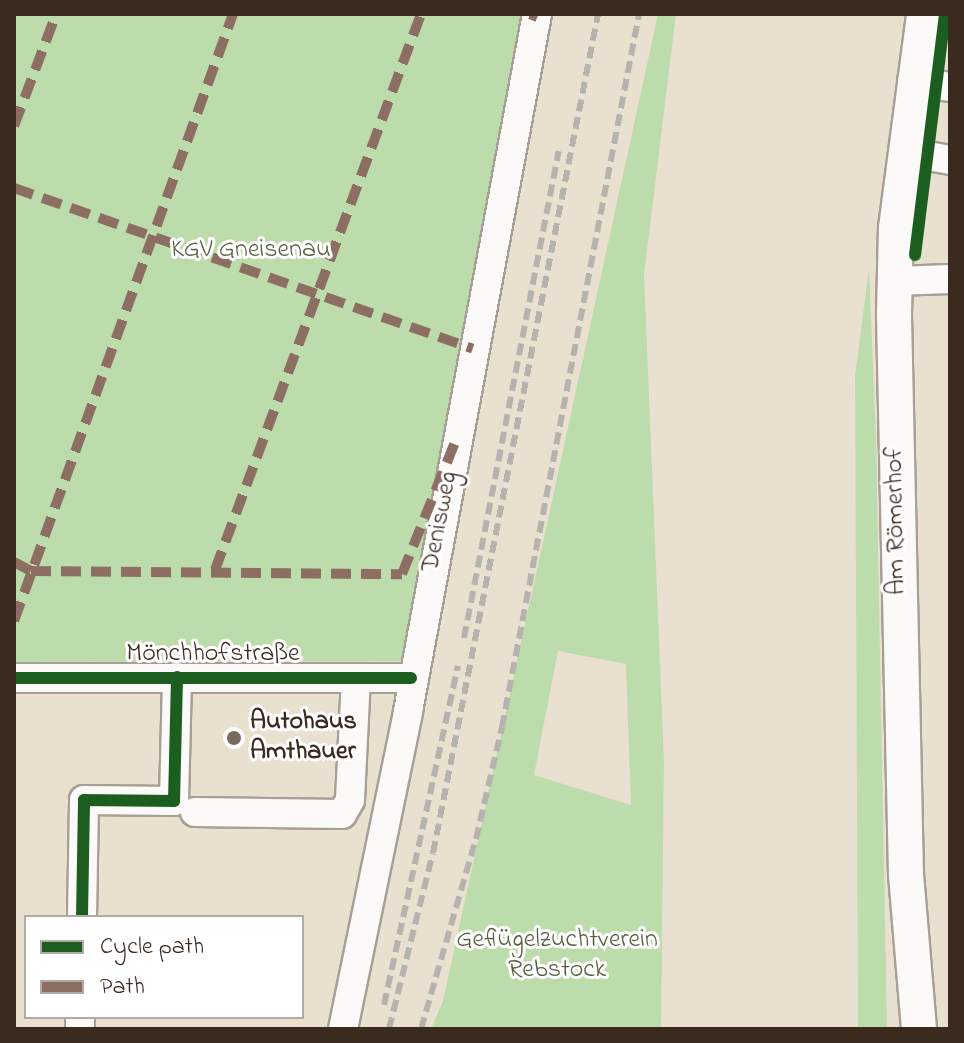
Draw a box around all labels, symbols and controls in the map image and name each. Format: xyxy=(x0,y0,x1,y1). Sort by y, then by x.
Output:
park label: KGV Gneisenau xyxy=(171,235,331,267)
street label: Am Römerhof xyxy=(880,447,914,595)
street label: Denisweg xyxy=(416,469,466,575)
street label: Mönchhofstraße xyxy=(126,639,300,671)
place label: Autohaus Amthauer xyxy=(250,707,357,768)
marker: Autohaus Amthauer xyxy=(225,729,243,747)
legend xyxy=(24,915,304,1019)
park label: Geflügelzuchtverein Rebstock xyxy=(456,925,658,986)
text: Cycle path xyxy=(100,930,204,965)
text: Path xyxy=(100,970,145,1005)

